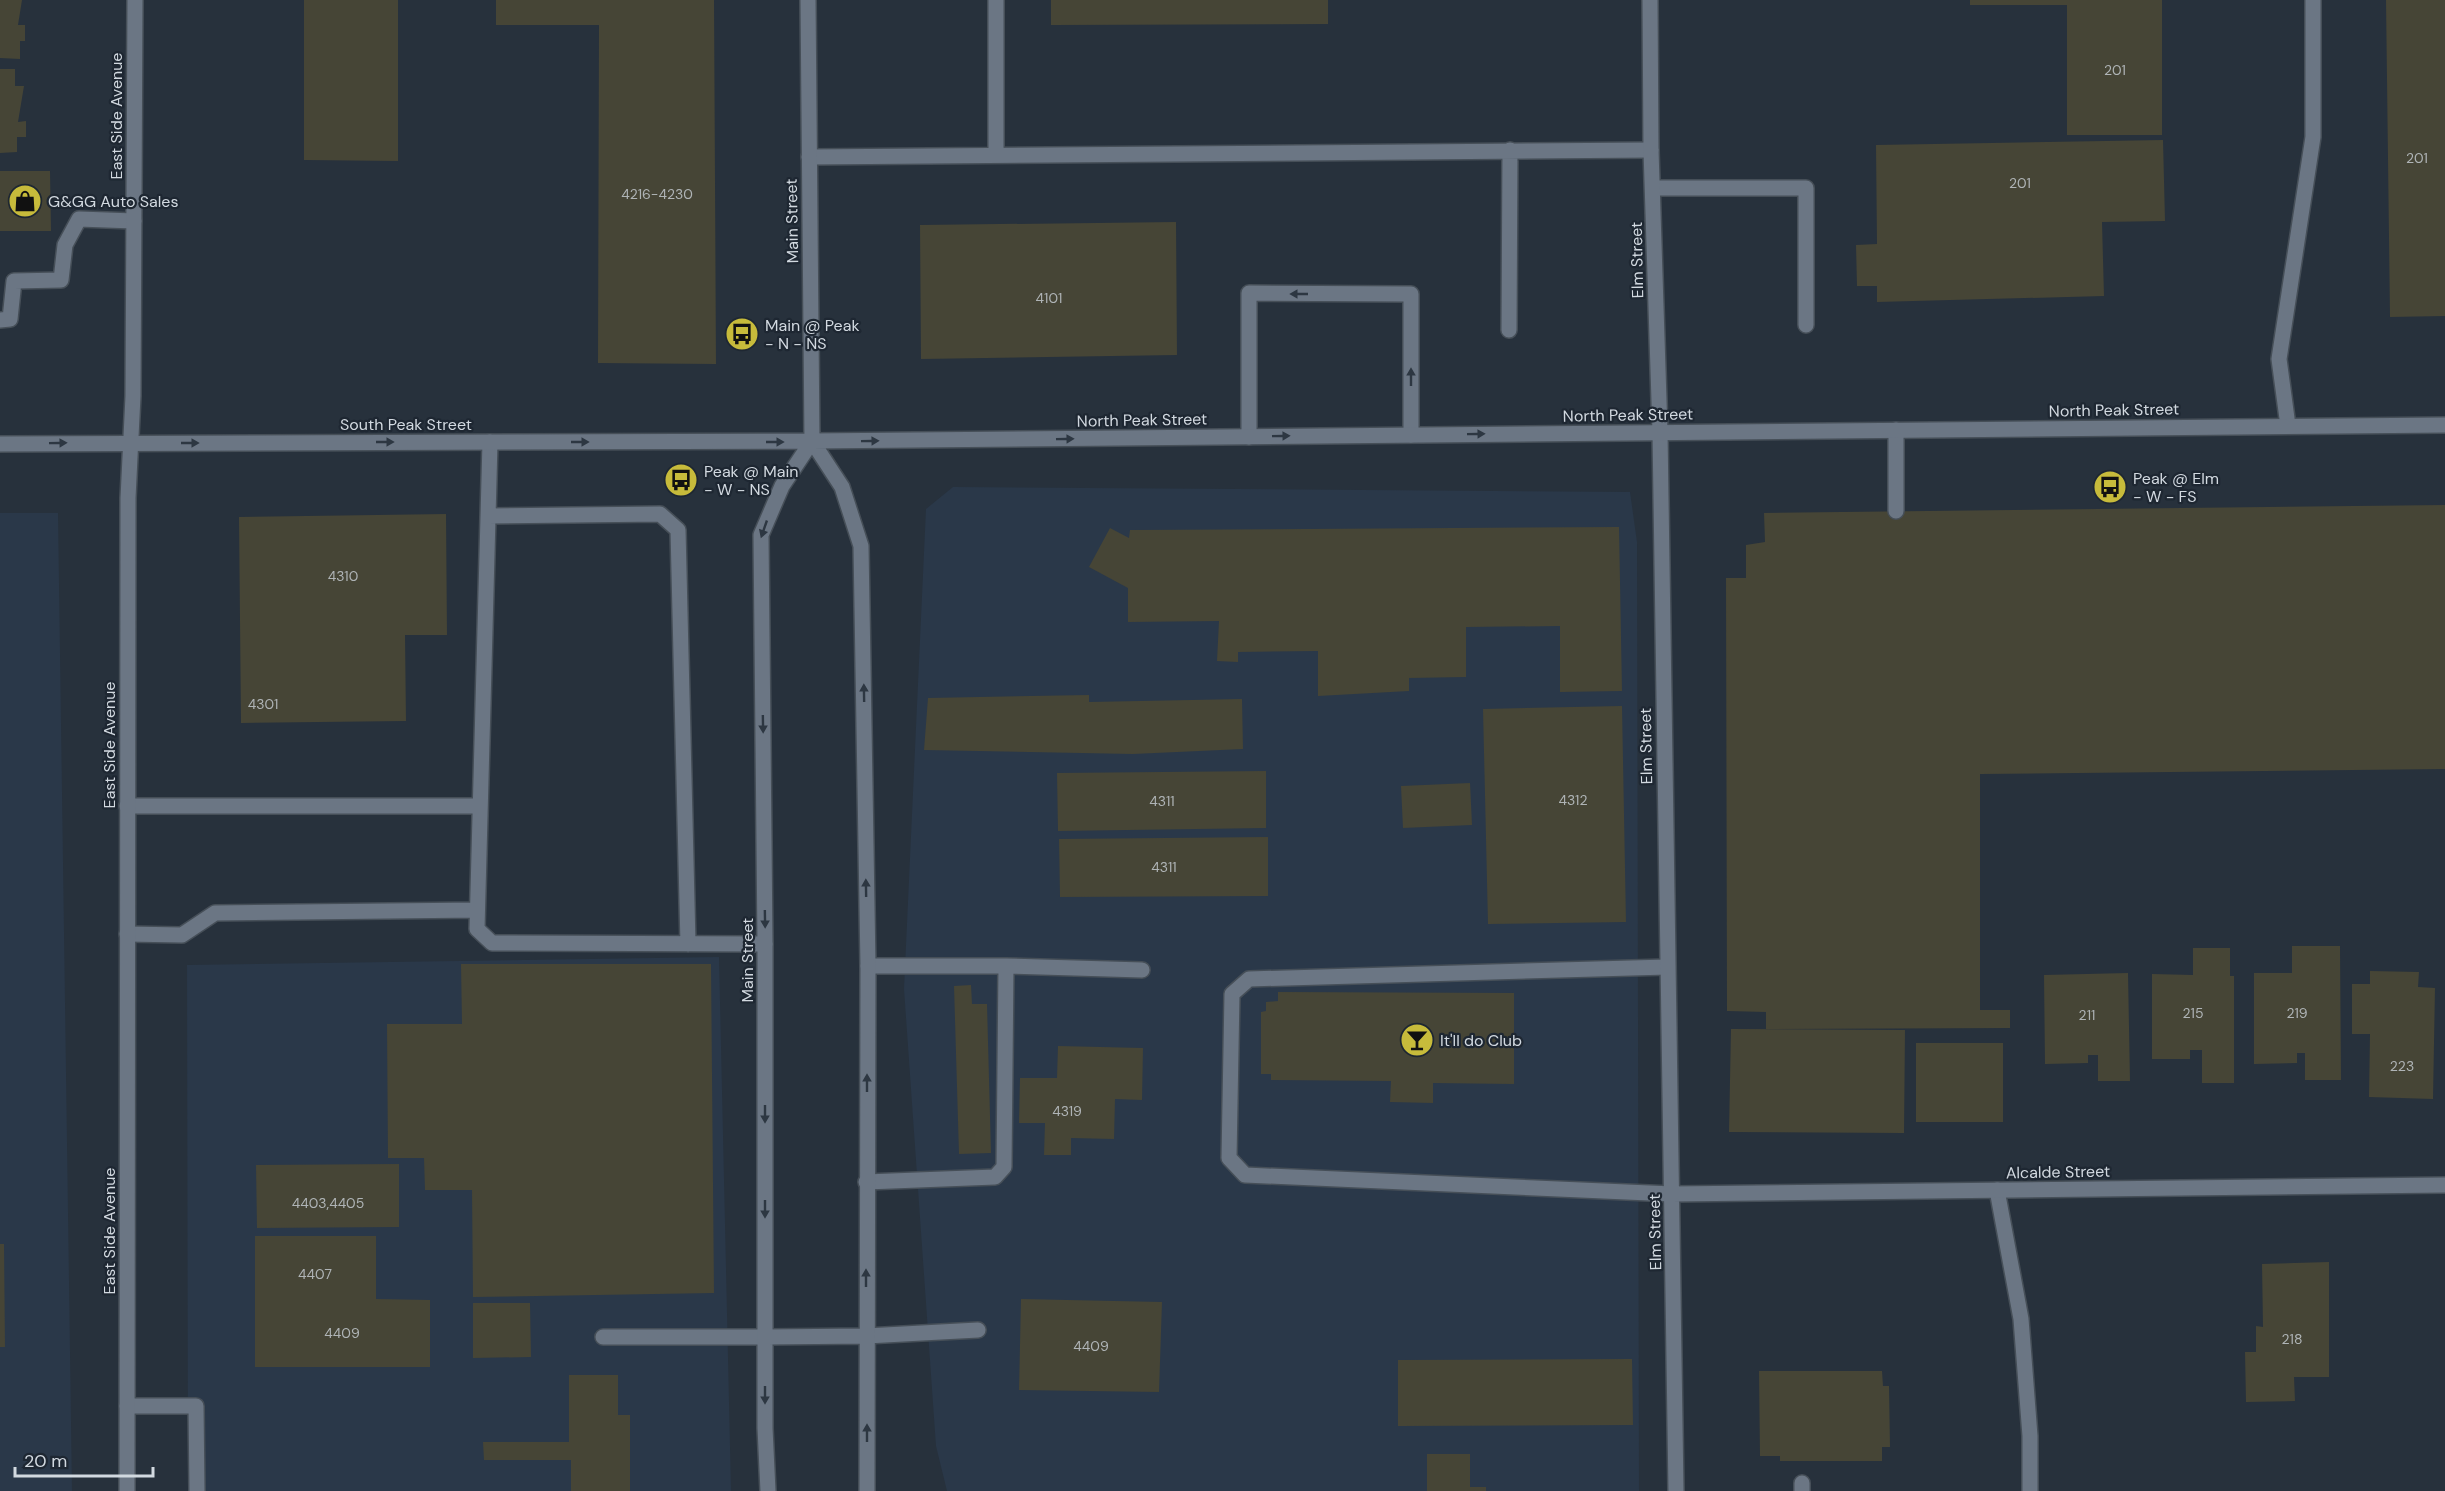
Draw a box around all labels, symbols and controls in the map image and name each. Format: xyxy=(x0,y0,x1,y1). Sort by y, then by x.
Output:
street label: East Side Avenue xyxy=(106,53,127,179)
house number: 201 xyxy=(2104,61,2126,79)
house number: 201 xyxy=(2406,149,2428,167)
house number: 201 xyxy=(2009,174,2031,192)
street label: Main Street xyxy=(781,178,803,264)
shop icon: G&GG Auto Sales xyxy=(7,183,43,219)
house number: 4216-4230 xyxy=(621,185,693,203)
place label: G&GG Auto Sales xyxy=(48,191,178,212)
street label: Elm Street xyxy=(1626,222,1648,298)
house number: 4101 xyxy=(1036,289,1062,307)
one-way arrow xyxy=(1289,289,1308,298)
place label: Main @ Peak - N - NS xyxy=(765,315,859,354)
bus stop icon: Main @ Peak - N - NS xyxy=(724,316,760,352)
one-way arrow xyxy=(1406,367,1416,386)
street label: North Peak Street xyxy=(2049,398,2179,422)
street label: North Peak Street xyxy=(1563,403,1693,427)
street label: North Peak Street xyxy=(1077,408,1207,432)
street label: South Peak Street xyxy=(340,414,472,435)
one-way arrow xyxy=(1467,429,1486,439)
one-way arrow xyxy=(1272,431,1291,441)
one-way arrow xyxy=(1056,434,1075,444)
one-way arrow xyxy=(861,436,880,446)
one-way arrow xyxy=(376,437,395,447)
one-way arrow xyxy=(571,437,590,447)
one-way arrow xyxy=(766,437,785,447)
one-way arrow xyxy=(49,438,68,448)
one-way arrow xyxy=(181,438,200,448)
place label: Peak @ Main - W - NS xyxy=(704,461,798,500)
bus stop icon: Peak @ Main - W - NS xyxy=(663,462,699,498)
place label: Peak @ Elm - W - FS xyxy=(2133,468,2219,507)
bus stop icon: Peak @ Elm - W - FS xyxy=(2092,469,2128,505)
one-way arrow xyxy=(759,520,769,538)
house number: 4310 xyxy=(328,567,358,585)
street label: East Side Avenue xyxy=(99,682,120,808)
one-way arrow xyxy=(859,684,868,703)
house number: 4301 xyxy=(248,695,278,713)
street label: Elm Street xyxy=(1635,708,1657,784)
one-way arrow xyxy=(758,714,768,733)
house number: 4312 xyxy=(1559,791,1587,809)
house number: 4311 xyxy=(1149,792,1175,810)
house number: 4311 xyxy=(1151,858,1177,876)
one-way arrow xyxy=(862,878,871,897)
one-way arrow xyxy=(760,909,770,928)
street label: Main Street xyxy=(737,918,758,1002)
house number: 215 xyxy=(2183,1004,2203,1022)
house number: 219 xyxy=(2286,1004,2308,1022)
house number: 211 xyxy=(2079,1006,2095,1024)
bar icon: It'll do Club xyxy=(1399,1022,1435,1058)
place label: It'll do Club xyxy=(1440,1030,1522,1051)
house number: 223 xyxy=(2390,1057,2414,1075)
one-way arrow xyxy=(862,1073,872,1092)
house number: 4319 xyxy=(1052,1102,1082,1120)
one-way arrow xyxy=(760,1104,770,1123)
street label: Alcalde Street xyxy=(2006,1161,2110,1183)
street label: East Side Avenue xyxy=(99,1168,120,1294)
house number: 4403,4405 xyxy=(292,1194,364,1212)
street label: Elm Street xyxy=(1644,1194,1666,1270)
one-way arrow xyxy=(760,1200,770,1219)
house number: 4407 xyxy=(298,1265,332,1283)
one-way arrow xyxy=(861,1268,871,1287)
house number: 4409 xyxy=(324,1324,360,1342)
house number: 218 xyxy=(2282,1330,2302,1348)
house number: 4409 xyxy=(1073,1337,1109,1355)
one-way arrow xyxy=(760,1386,770,1405)
one-way arrow xyxy=(862,1423,872,1442)
scale bar xyxy=(15,1440,153,1478)
text: 20 m xyxy=(24,1449,67,1473)

